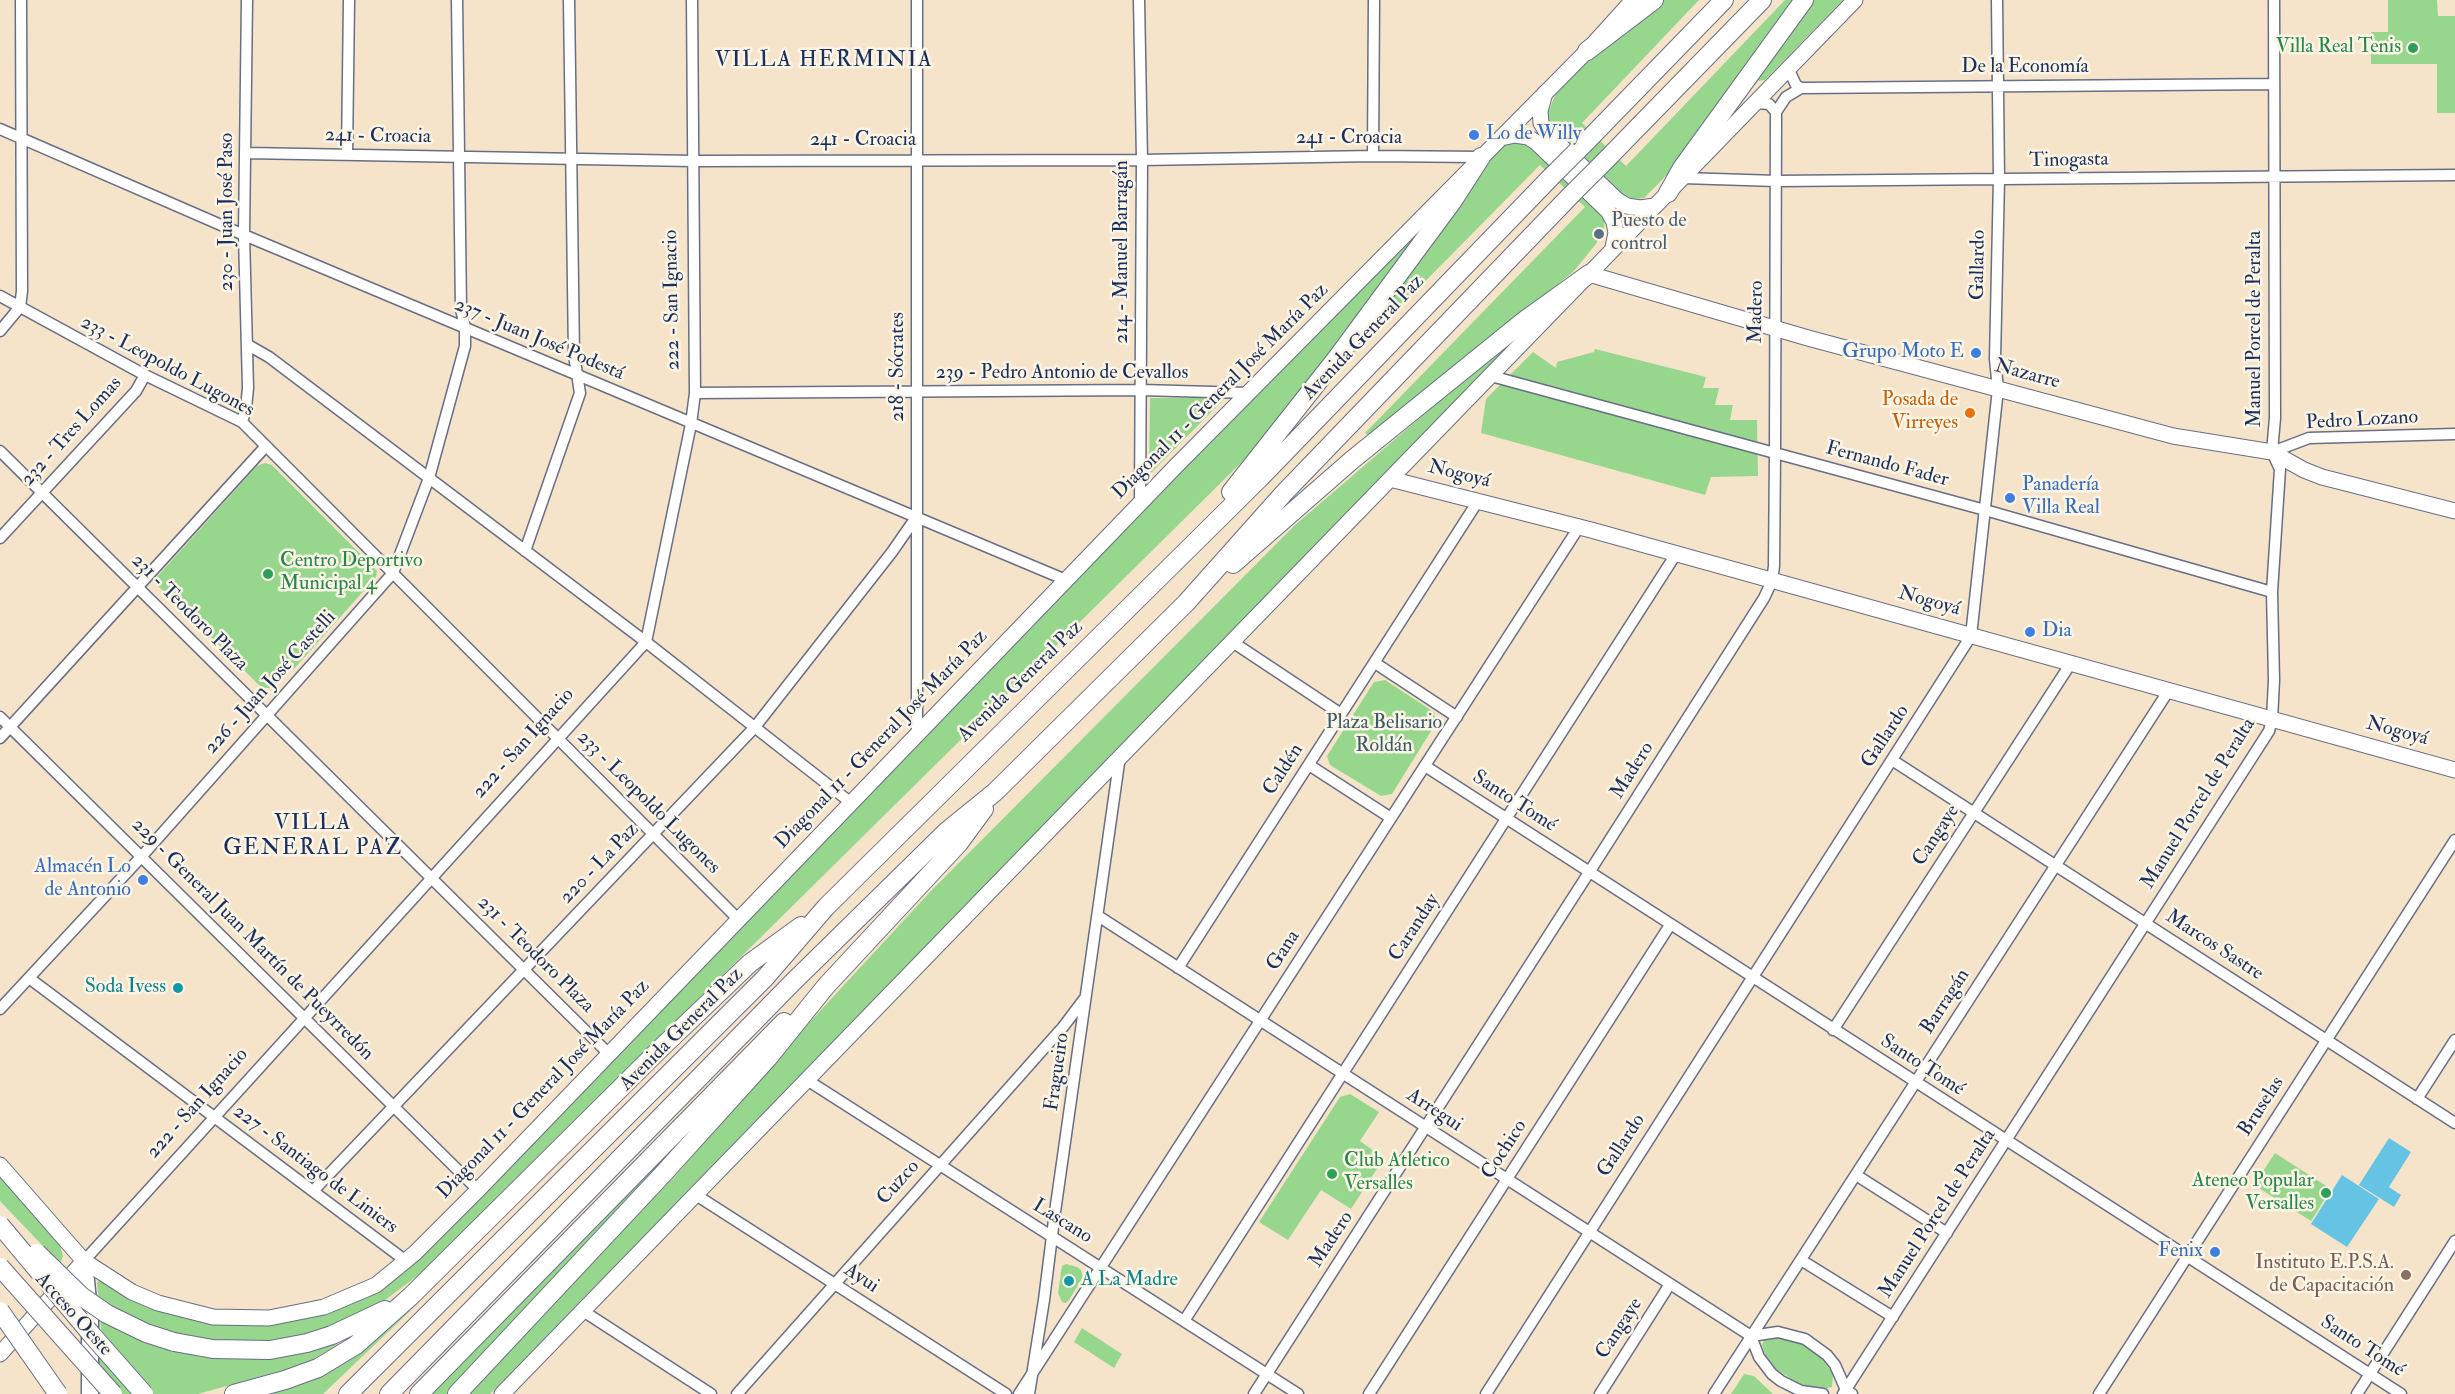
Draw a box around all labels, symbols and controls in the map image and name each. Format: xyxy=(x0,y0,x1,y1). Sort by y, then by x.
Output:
place label: Villa Real Tenis xyxy=(2276,36,2401,60)
marker: Villa Real Tenis xyxy=(2406,41,2420,55)
district label: VILLA HERMINIA xyxy=(715,48,933,74)
street label: De la Economía xyxy=(1961,56,2089,80)
place label: Lo de Willy xyxy=(1486,123,1581,147)
street label: 241 - Croacia xyxy=(325,124,431,150)
street label: 241 - Croacia xyxy=(1296,127,1402,151)
marker: Lo de Willy xyxy=(1467,128,1481,142)
street label: 241 - Croacia xyxy=(810,129,916,153)
street label: 230 - Juan José Paso xyxy=(216,133,240,291)
street label: Tinogasta xyxy=(2029,148,2109,174)
street label: 214 - Manuel Barragán xyxy=(1111,160,1135,344)
place label: Puesto de control xyxy=(1611,210,1687,257)
marker: Puesto de control xyxy=(1592,227,1606,241)
street label: 222 - San Ignacio xyxy=(660,230,686,370)
street label: Gallardo xyxy=(1966,230,1992,300)
street label: Manuel Porcel de Peralta xyxy=(2244,231,2268,427)
street label: Avenida General Paz xyxy=(1298,270,1430,406)
street label: Diagonal 11 - General José María Paz xyxy=(1108,279,1334,505)
street label: Madero xyxy=(1744,280,1770,344)
street label: 237 - Juan José Podestá xyxy=(451,293,627,387)
street label: 233 - Leopoldo Lugones xyxy=(76,311,258,423)
street label: 218 - Sócrates xyxy=(887,312,911,422)
place label: Grupo Moto E xyxy=(1842,341,1964,365)
marker: Grupo Moto E xyxy=(1969,346,1983,360)
street label: Nazarre xyxy=(1992,355,2062,395)
street label: 239 - Pedro Antonio de Cevallos xyxy=(936,362,1188,386)
street label: 232 - Tres Lomas xyxy=(17,372,127,492)
place label: Posada de Virreyes xyxy=(1882,389,1958,436)
marker: Posada de Virreyes xyxy=(1963,406,1977,420)
street label: Pedro Lozano xyxy=(2305,406,2419,436)
street label: Fernando Fader xyxy=(1823,437,1951,493)
street label: Nogoyá xyxy=(1425,456,1493,494)
place label: Panadería Villa Real xyxy=(2022,474,2100,521)
marker: Panadería Villa Real xyxy=(2003,491,2017,505)
street label: 231 - Teodoro Plaza xyxy=(125,549,253,677)
place label: Centro Deportivo Municipal 4 xyxy=(280,550,423,597)
marker: Centro Deportivo Municipal 4 xyxy=(261,567,275,581)
street label: Nogoyá xyxy=(1895,582,1963,622)
street label: 226 - Juan José Castelli xyxy=(200,606,342,760)
street label: Avenida General Paz xyxy=(953,616,1089,748)
place label: Dia xyxy=(2042,620,2072,644)
street label: Diagonal 11 - General José María Paz xyxy=(771,625,993,855)
marker: Dia xyxy=(2023,625,2037,639)
street label: 222 - San Ignacio xyxy=(468,684,580,804)
street label: Gallardo xyxy=(1857,701,1915,773)
park label: Plaza Belisario Roldán xyxy=(1326,712,1442,759)
street label: Nogoyá xyxy=(2363,712,2431,752)
street label: Manuel Porcel de Peralta xyxy=(2137,714,2261,894)
street label: 233 - Leopoldo Lugones xyxy=(571,726,725,880)
street label: Madero xyxy=(1606,738,1660,804)
street label: Caldén xyxy=(1259,740,1309,800)
street label: Santo Tomé xyxy=(1467,766,1561,838)
street label: Cangaye xyxy=(1908,801,1966,871)
district label: VILLA GENERAL PAZ xyxy=(223,811,403,862)
street label: 229 - General Juan Martín de Pueyrredón xyxy=(126,814,378,1066)
street label: 220 - La Paz xyxy=(555,818,645,910)
place label: Almacén Lo de Antonio xyxy=(34,856,131,903)
marker: Almacén Lo de Antonio xyxy=(136,873,150,887)
street label: Caranday xyxy=(1384,890,1446,966)
street label: 231 - Teodoro Plaza xyxy=(471,891,599,1019)
street label: Marcos Sastre xyxy=(2161,905,2267,987)
street label: Gana xyxy=(1262,926,1306,976)
street label: Avenida General Paz xyxy=(615,963,749,1097)
street label: Barragán xyxy=(1916,965,1976,1039)
street label: Diagonal 11 - General José María Paz xyxy=(433,975,655,1205)
place label: Soda Ivess xyxy=(85,976,166,1000)
marker: Soda Ivess xyxy=(171,981,185,995)
street label: Santo Tomé xyxy=(1875,1030,1969,1102)
street label: Fragueiro xyxy=(1041,1031,1075,1113)
street label: 222 - San Ignacio xyxy=(142,1044,254,1164)
street label: Bruselas xyxy=(2234,1073,2290,1141)
street label: Arregui xyxy=(1402,1084,1466,1138)
street label: 227 - Santiago de Liniers xyxy=(228,1100,402,1240)
street label: Gallardo xyxy=(1593,1110,1651,1182)
street label: Cochico xyxy=(1477,1116,1533,1184)
street label: Manuel Porcel de Peralta xyxy=(1874,1125,2002,1303)
place label: Club Atletico Versalles xyxy=(1344,1150,1450,1197)
street label: Cuzco xyxy=(873,1156,925,1210)
marker: Club Atletico Versalles xyxy=(1325,1167,1339,1181)
place label: Ateneo Popular Versalles xyxy=(2192,1170,2314,1217)
marker: Ateneo Popular Versalles xyxy=(2319,1186,2333,1200)
street label: Lascano xyxy=(1028,1194,1096,1250)
street label: Madero xyxy=(1305,1207,1359,1273)
place label: Fenix xyxy=(2158,1240,2203,1264)
marker: Fenix xyxy=(2208,1245,2222,1259)
place label: Instituto E.P.S.A. de Capacitación xyxy=(2255,1252,2394,1299)
street label: Ayui xyxy=(839,1259,883,1299)
street label: Acceso Oeste xyxy=(29,1268,117,1362)
marker: Instituto E.P.S.A. de Capacitación xyxy=(2399,1268,2413,1282)
place label: A La Madre xyxy=(1081,1269,1178,1293)
marker: A La Madre xyxy=(1062,1274,1076,1288)
street label: Cangaye xyxy=(1591,1294,1649,1364)
street label: Santo Tomé xyxy=(2315,1311,2409,1383)

